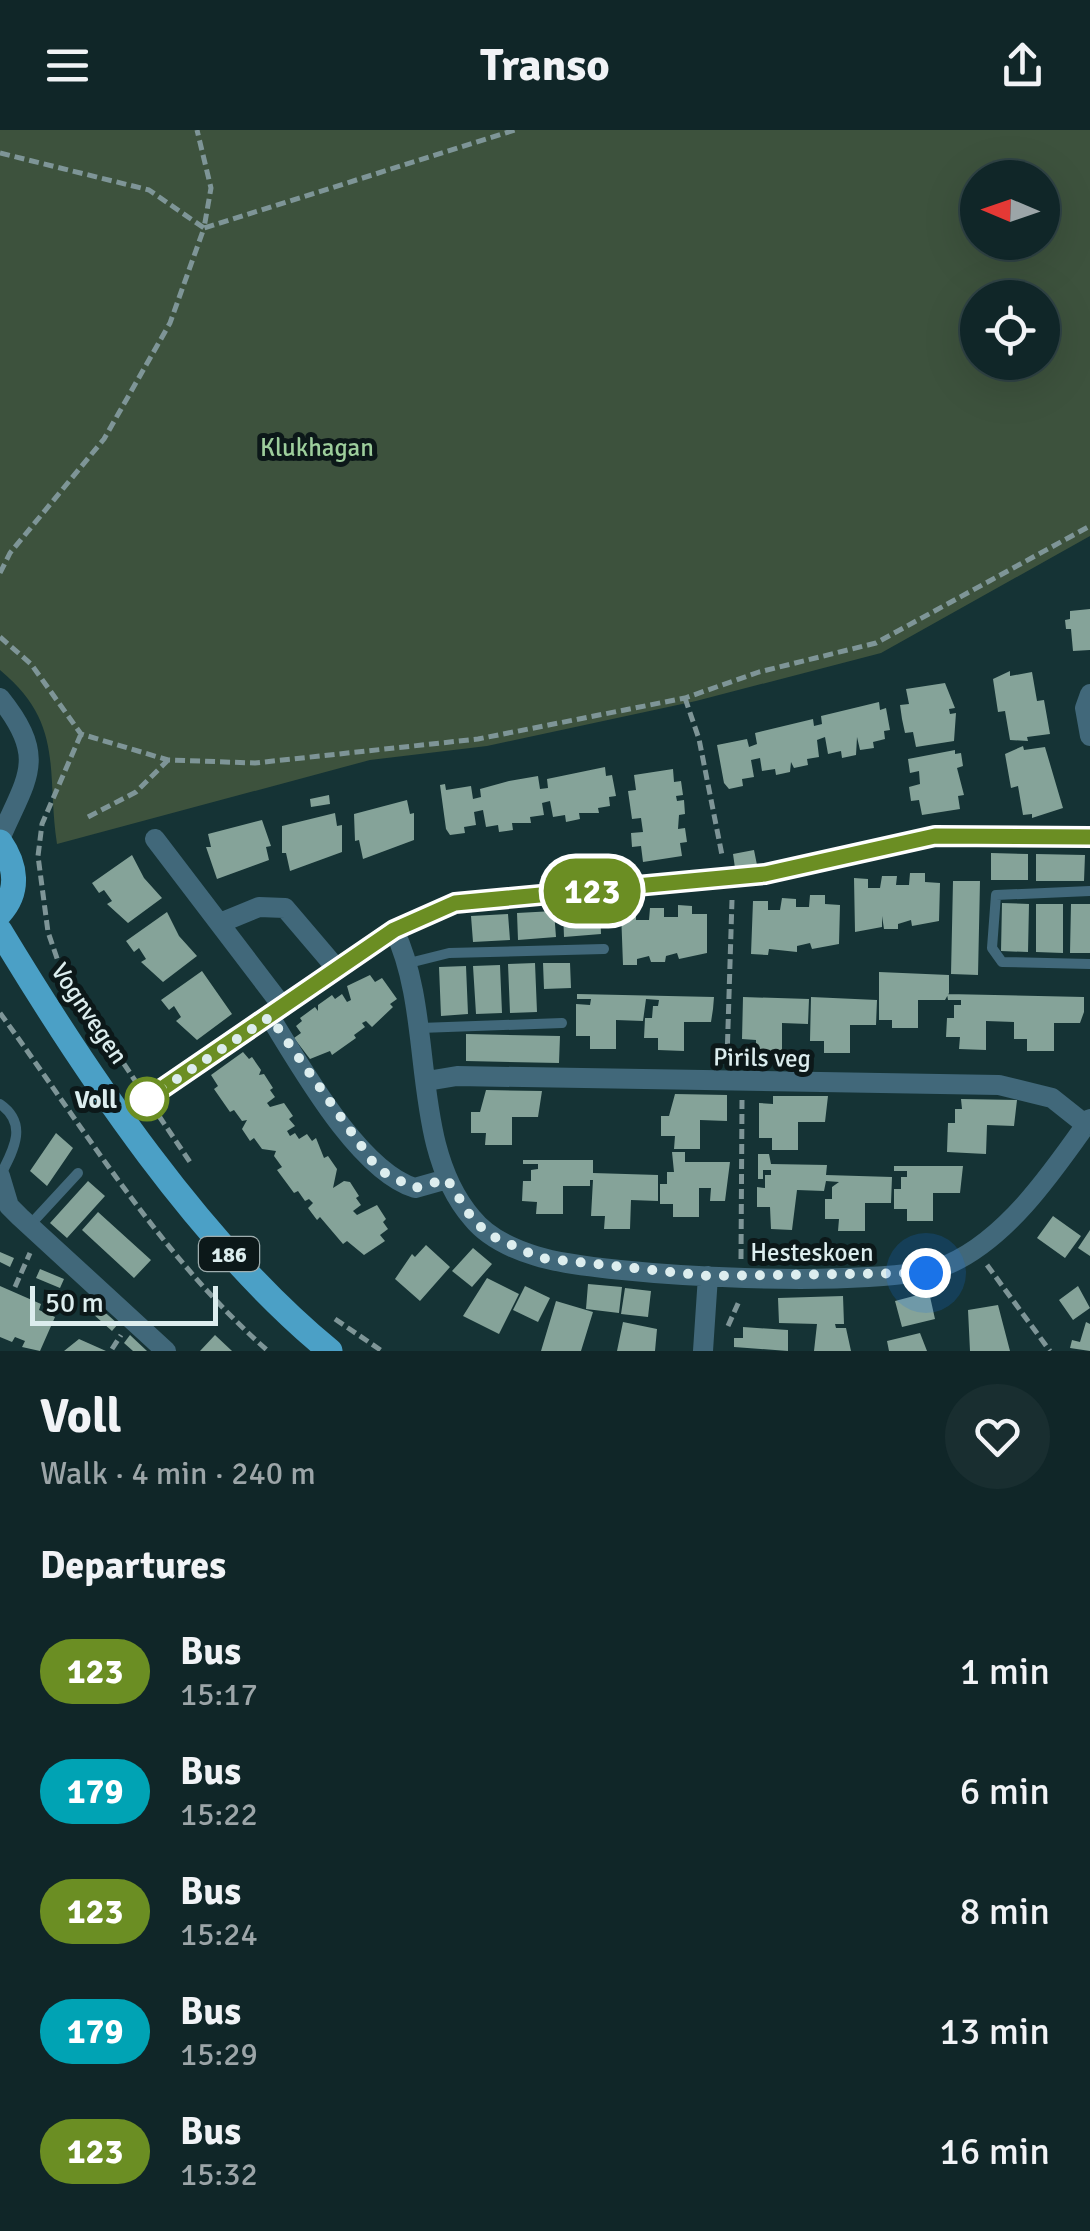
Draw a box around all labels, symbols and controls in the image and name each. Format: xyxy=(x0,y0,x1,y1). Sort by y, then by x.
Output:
icon: menu xyxy=(40,38,95,93)
text: Transo xyxy=(480,38,610,93)
icon: share xyxy=(995,38,1050,93)
north arrow xyxy=(960,160,1060,260)
map controls xyxy=(960,160,1060,380)
button: locate xyxy=(960,280,1060,380)
park label: Klukhagan xyxy=(260,432,374,463)
line badge: 123 xyxy=(534,858,650,924)
text: 123 xyxy=(564,870,620,913)
street label: Vognvegen xyxy=(44,957,135,1070)
street label: Pirils veg xyxy=(713,1041,811,1074)
marker: Voll xyxy=(126,1078,168,1120)
place label: Voll xyxy=(75,1084,117,1115)
road number: 186 xyxy=(199,1237,259,1271)
street label: Hesteskoen xyxy=(750,1237,874,1268)
your location xyxy=(901,1248,951,1298)
scale bar xyxy=(30,1281,218,1326)
text: 50 m xyxy=(45,1286,104,1320)
button: heart xyxy=(945,1384,1050,1489)
text: Voll xyxy=(40,1387,121,1446)
text: Walk · 4 min · 240 m xyxy=(40,1454,316,1493)
text: Departures xyxy=(40,1542,226,1589)
text: Bus xyxy=(180,1628,241,1675)
text: 1 min xyxy=(960,1648,1050,1695)
text: 123 xyxy=(67,1650,123,1693)
text: 15:17 xyxy=(180,1675,258,1714)
text: Bus xyxy=(180,1748,241,1795)
text: 6 min xyxy=(960,1768,1050,1815)
text: 179 xyxy=(67,1770,123,1813)
text: 15:22 xyxy=(180,1795,258,1834)
text: Bus xyxy=(180,1868,241,1915)
text: 8 min xyxy=(960,1888,1050,1935)
text: 123 xyxy=(67,1890,123,1933)
text: 15:24 xyxy=(180,1915,258,1954)
text: Bus xyxy=(180,1988,241,2035)
text: 13 min xyxy=(939,2008,1050,2055)
text: 179 xyxy=(67,2010,123,2053)
text: 15:29 xyxy=(180,2035,258,2074)
text: Bus xyxy=(180,2108,241,2155)
text: 16 min xyxy=(939,2128,1050,2175)
text: 123 xyxy=(67,2130,123,2173)
text: 15:32 xyxy=(180,2155,258,2194)

